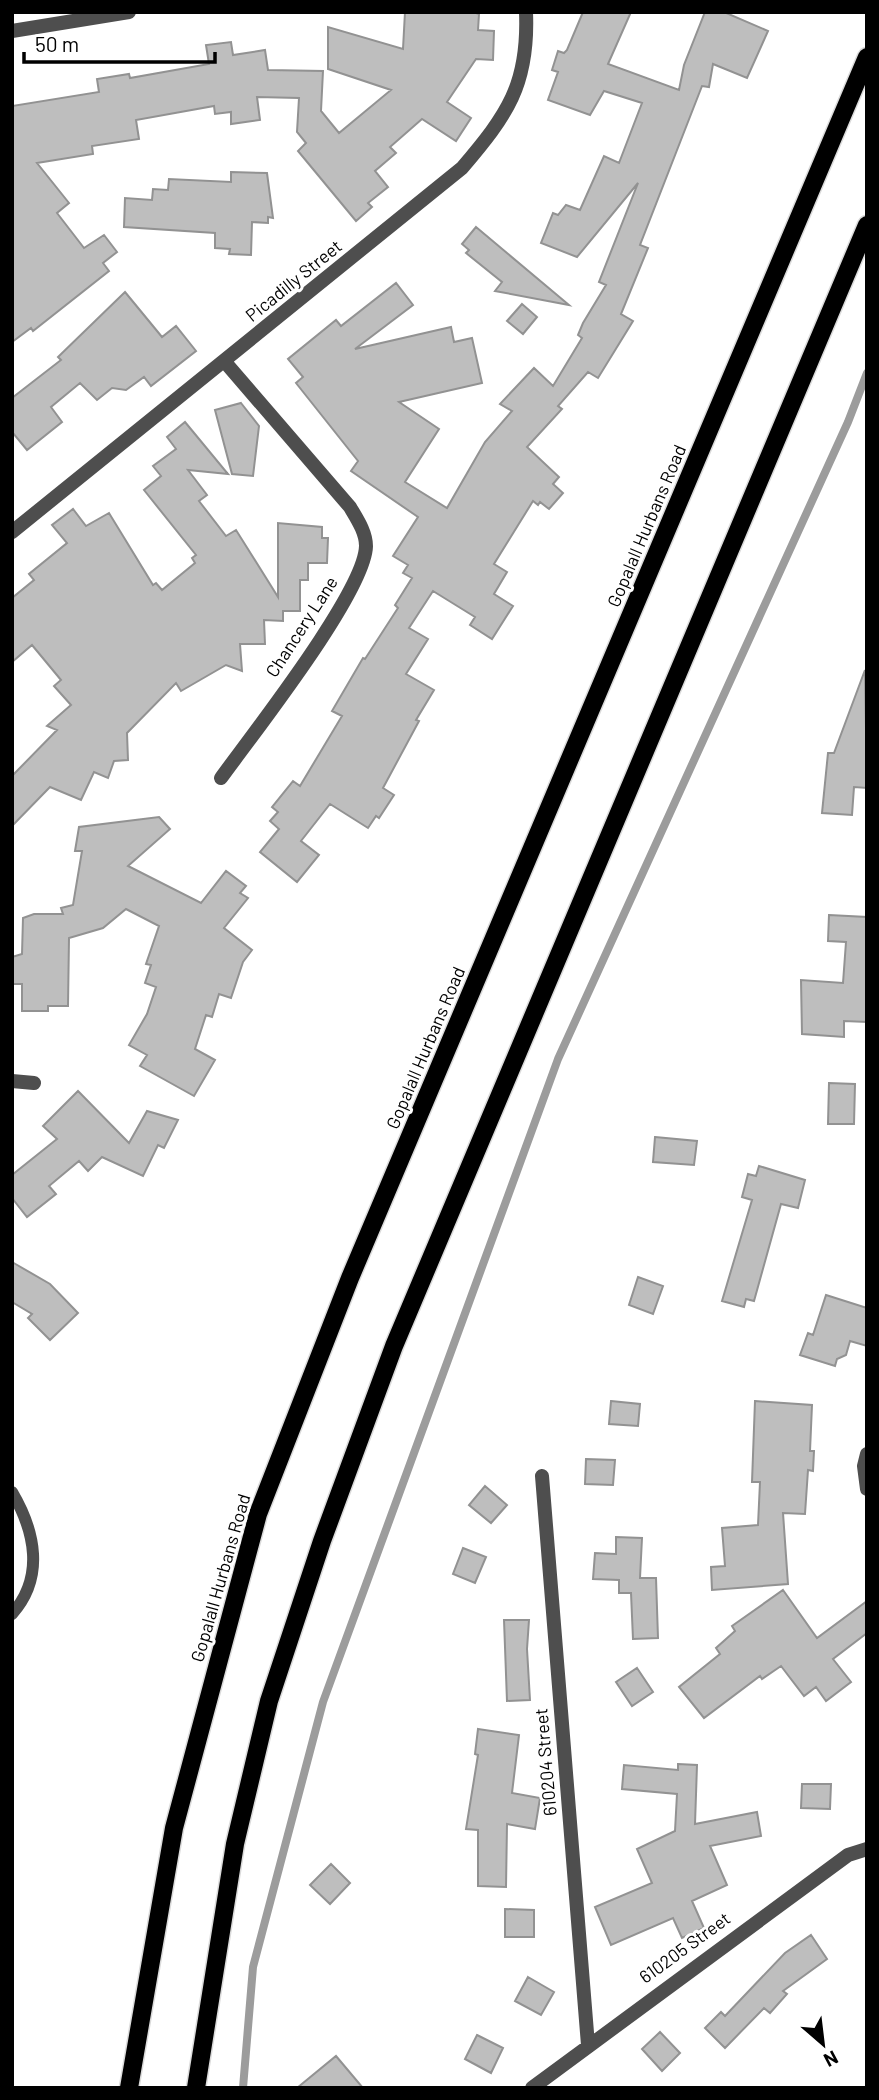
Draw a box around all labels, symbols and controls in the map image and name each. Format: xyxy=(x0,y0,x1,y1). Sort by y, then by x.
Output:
scale bar xyxy=(24,21,215,65)
text: 50 m xyxy=(35,31,79,56)
street label: Picadilly Street xyxy=(241,235,346,326)
street label: Gopalall Hurbans Road xyxy=(602,441,690,610)
street label: Chancery Lane xyxy=(260,572,342,681)
street label: Gopalall Hurbans Road xyxy=(381,963,469,1132)
street label: Gopalall Hurbans Road xyxy=(185,1491,255,1664)
street label: 610204 Street xyxy=(529,1707,561,1817)
street label: 610205 Street xyxy=(635,1907,734,1988)
north arrow xyxy=(788,2009,858,2079)
text: N xyxy=(820,2046,842,2073)

